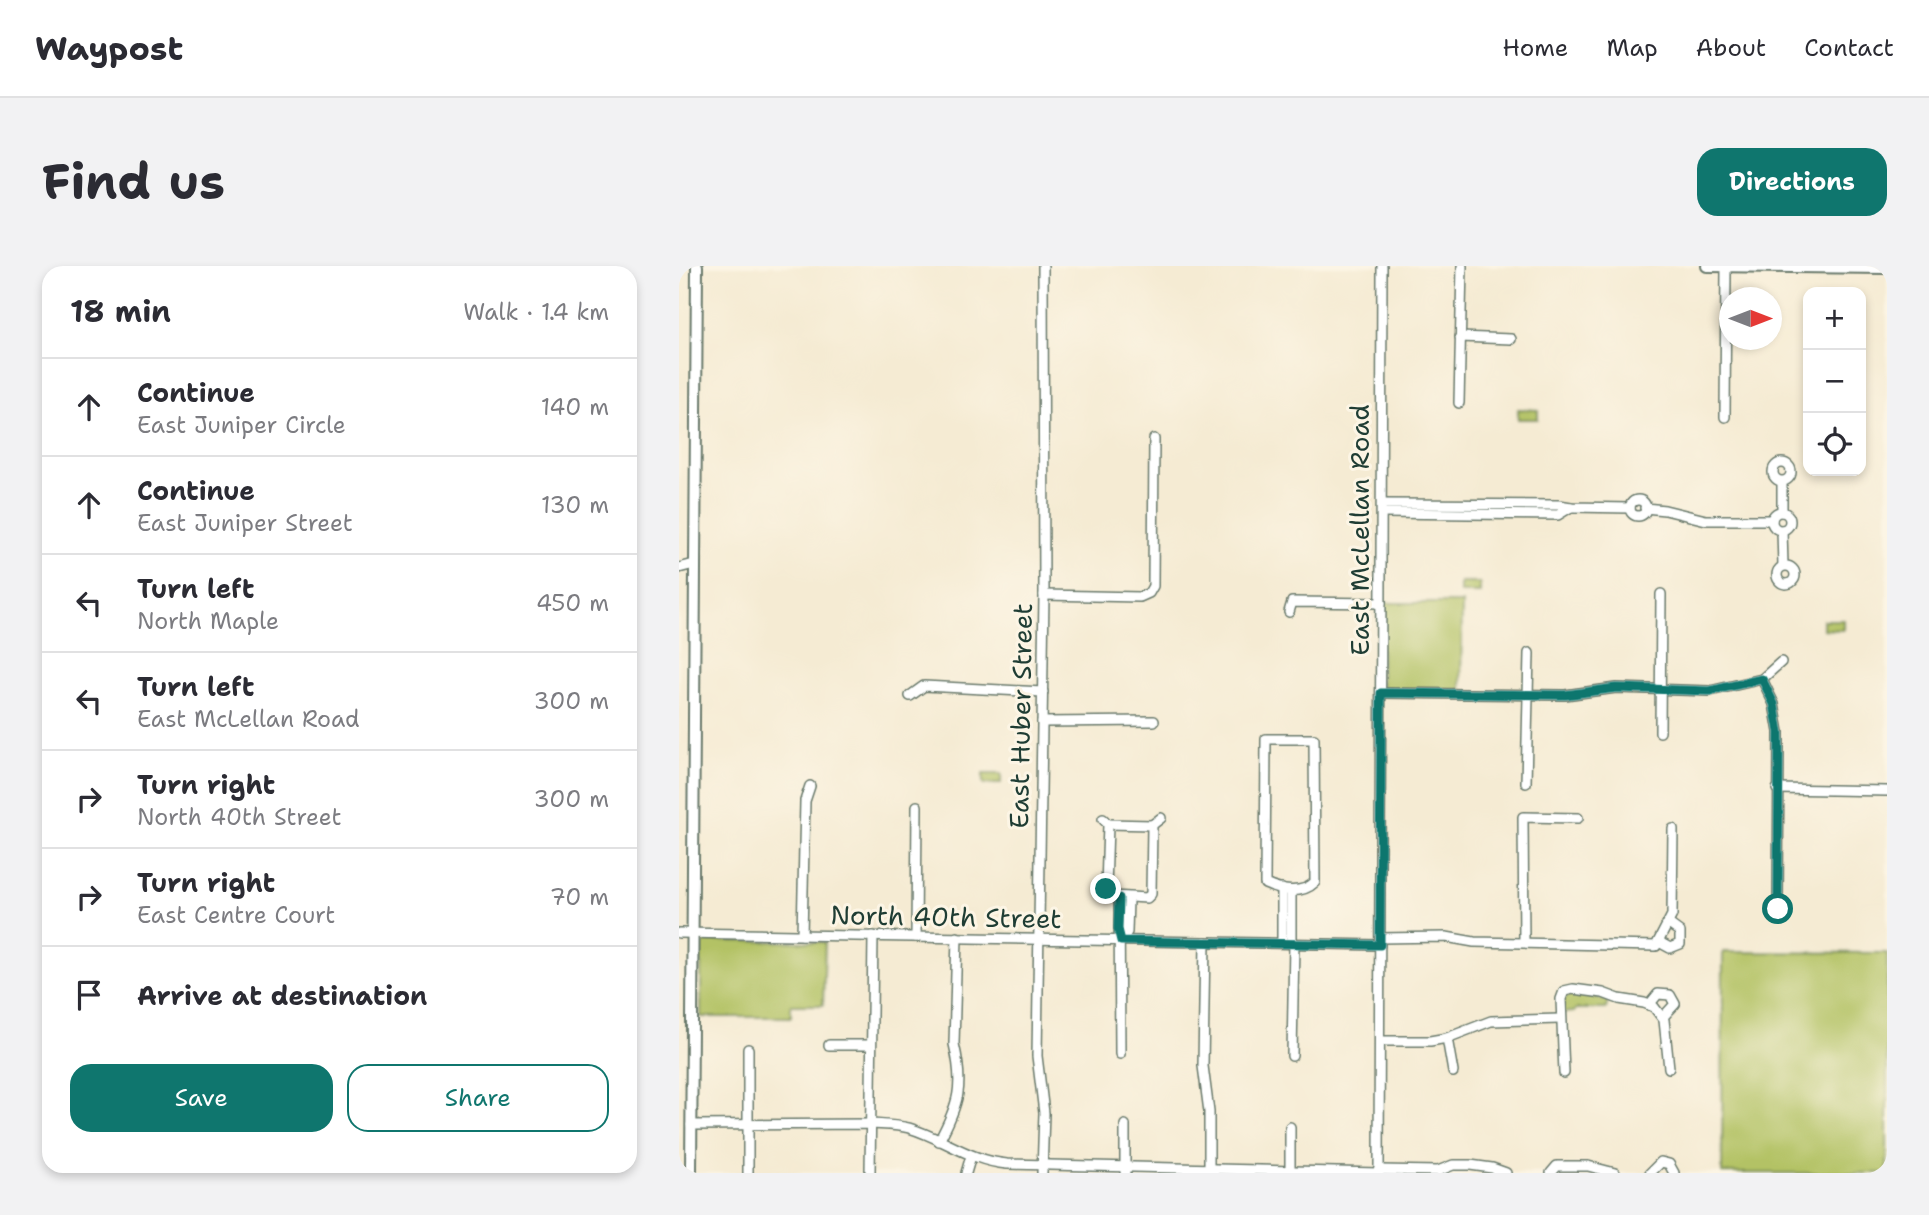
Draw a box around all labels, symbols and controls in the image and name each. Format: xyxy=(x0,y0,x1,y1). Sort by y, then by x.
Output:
text: Waypost xyxy=(35,26,183,71)
text: Home xyxy=(1502,32,1568,64)
text: Map xyxy=(1606,32,1658,64)
text: About xyxy=(1696,32,1766,64)
text: Contact xyxy=(1804,32,1894,64)
button: Directions xyxy=(1697,148,1887,216)
text: Find us xyxy=(42,149,225,215)
north arrow xyxy=(1719,287,1782,350)
map controls xyxy=(1803,287,1866,476)
button: + xyxy=(1803,287,1866,350)
text: 18 min xyxy=(70,291,171,332)
text: Walk · 1.4 km xyxy=(463,297,609,327)
button: − xyxy=(1803,350,1866,413)
text: Continue xyxy=(137,375,255,410)
icon: ahead xyxy=(70,388,108,426)
text: 140 m xyxy=(541,392,609,422)
street label: East McLellan Road xyxy=(1342,404,1377,656)
text: East Juniper Circle xyxy=(137,410,346,440)
button: locate xyxy=(1803,413,1866,476)
text: Continue xyxy=(137,473,255,508)
icon: ahead xyxy=(70,486,108,524)
text: 130 m xyxy=(541,490,609,520)
text: East Juniper Street xyxy=(137,508,353,538)
text: Turn left xyxy=(137,571,254,606)
icon: left xyxy=(70,584,108,622)
text: 450 m xyxy=(536,588,609,618)
street label: East Huber Street xyxy=(1001,603,1040,829)
text: North Maple xyxy=(137,606,279,636)
text: Turn left xyxy=(137,669,254,704)
icon: left xyxy=(70,682,108,720)
text: 300 m xyxy=(534,686,609,716)
text: East McLellan Road xyxy=(137,704,360,734)
text: Turn right xyxy=(137,767,275,802)
icon: right xyxy=(70,780,108,818)
text: 300 m xyxy=(534,784,609,814)
text: North 40th Street xyxy=(137,802,342,832)
text: Turn right xyxy=(137,865,275,900)
route end xyxy=(1090,873,1121,904)
icon: right xyxy=(70,878,108,916)
text: 70 m xyxy=(550,882,609,912)
route start xyxy=(1762,893,1793,924)
street label: North 40th Street xyxy=(830,897,1062,936)
text: East Centre Court xyxy=(137,900,335,930)
icon: arrive xyxy=(70,976,108,1014)
text: Arrive at destination xyxy=(137,978,427,1013)
button: Save xyxy=(70,1064,333,1132)
button: Share xyxy=(347,1064,609,1132)

